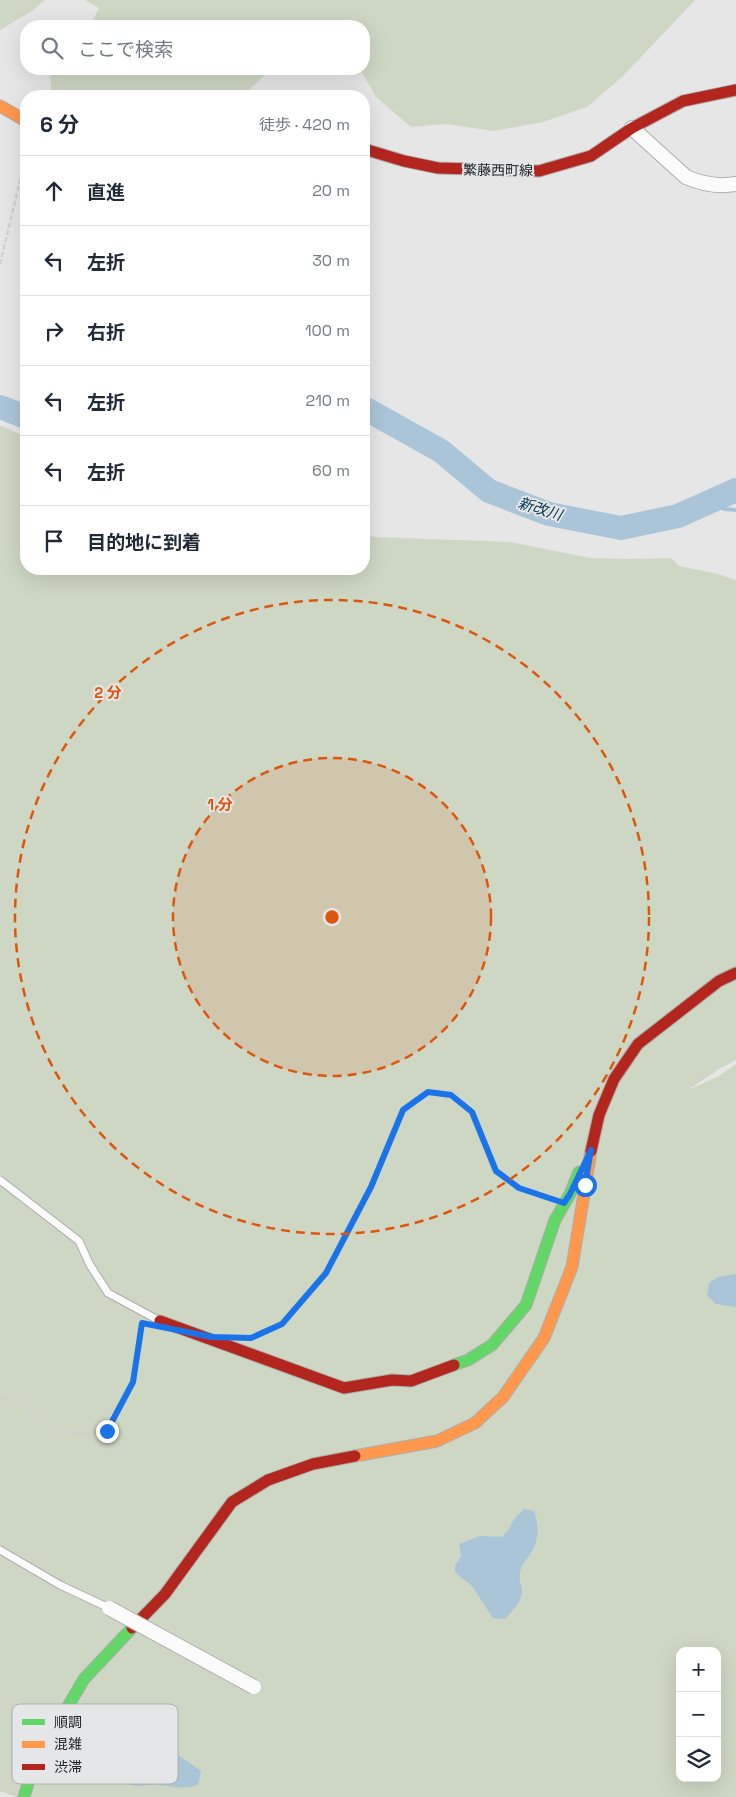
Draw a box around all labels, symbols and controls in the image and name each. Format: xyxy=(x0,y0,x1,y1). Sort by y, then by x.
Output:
search box xyxy=(20,20,370,75)
icon: search xyxy=(38,34,66,62)
text: ここで検索 xyxy=(78,37,173,62)
text: 6 分 xyxy=(40,111,79,138)
text: 徒歩 · 420 m xyxy=(259,114,350,135)
street label: 繁藤西町線 xyxy=(463,160,533,180)
icon: ahead xyxy=(40,177,68,205)
text: 直進 xyxy=(87,180,125,205)
text: 20 m xyxy=(312,180,350,201)
icon: left xyxy=(40,247,68,275)
text: 左折 xyxy=(87,250,125,275)
text: 30 m xyxy=(312,250,350,271)
icon: right xyxy=(40,317,68,345)
text: 右折 xyxy=(87,320,125,345)
text: 100 m xyxy=(305,320,350,341)
icon: left xyxy=(40,387,68,415)
text: 左折 xyxy=(87,390,125,415)
text: 210 m xyxy=(306,390,350,411)
icon: left xyxy=(40,457,68,485)
text: 左折 xyxy=(87,460,125,485)
text: 60 m xyxy=(312,460,350,481)
water label: 新改川 xyxy=(516,493,566,525)
icon: arrive xyxy=(40,527,68,555)
text: 目的地に到着 xyxy=(87,530,201,555)
text: 2 分 xyxy=(94,683,122,702)
text: 1 分 xyxy=(207,795,233,814)
centre of rings xyxy=(323,908,341,926)
route start xyxy=(574,1174,597,1197)
route end xyxy=(96,1420,119,1443)
map controls xyxy=(676,1647,721,1782)
button: + xyxy=(676,1647,721,1692)
button: − xyxy=(676,1692,721,1737)
legend xyxy=(12,1704,178,1784)
text: 順調 xyxy=(54,1713,82,1731)
text: 混雑 xyxy=(54,1735,82,1753)
button: layers xyxy=(676,1737,721,1782)
text: 渋滞 xyxy=(54,1758,82,1776)

